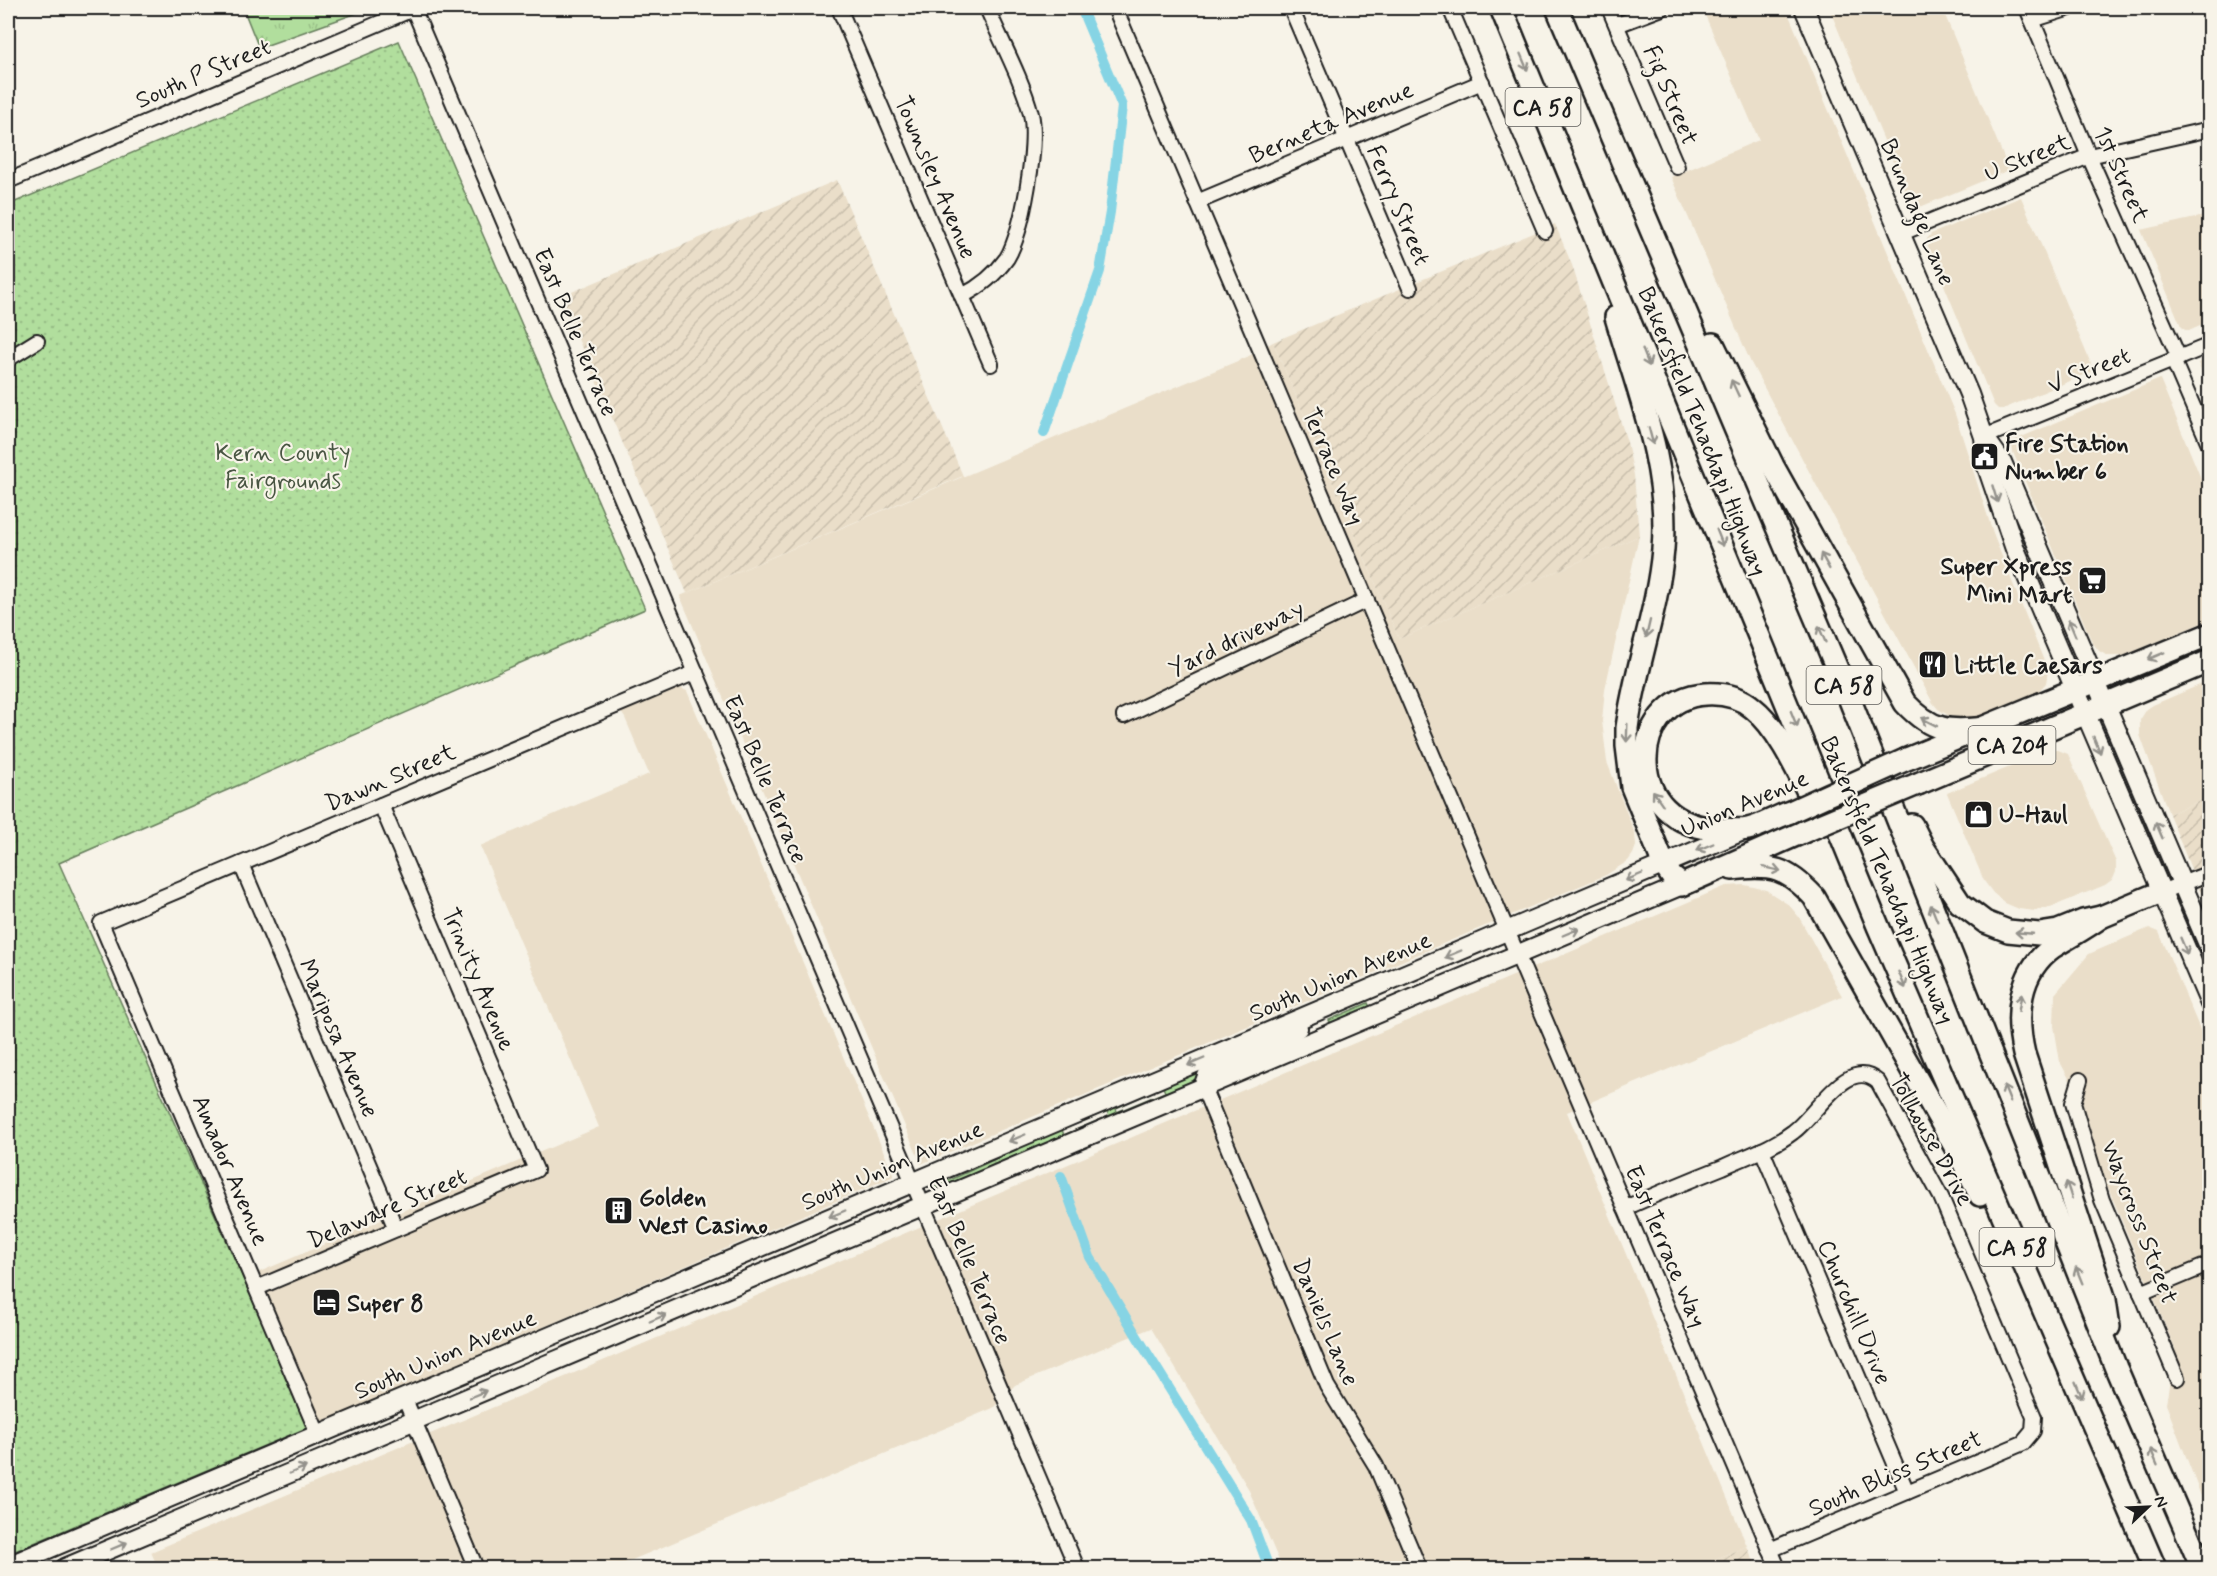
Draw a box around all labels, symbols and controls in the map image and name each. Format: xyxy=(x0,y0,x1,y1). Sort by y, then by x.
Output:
street label: South P Street xyxy=(131,32,276,117)
street label: Fig Street xyxy=(1632,41,1705,151)
one-way arrow xyxy=(1519,52,1530,70)
street label: Berneta Avenue xyxy=(1245,75,1419,172)
road number: CA 58 xyxy=(1506,88,1580,126)
street label: Townsley Avenue xyxy=(886,91,983,264)
street label: 1st Street xyxy=(2086,121,2156,228)
street label: U Street xyxy=(1980,127,2075,190)
street label: Brundage Lane xyxy=(1869,134,1961,292)
street label: Ferry Street xyxy=(1358,141,1437,270)
street label: East Belle Terrace xyxy=(525,244,624,421)
street label: Bakersfield Tehachapi Highway xyxy=(1627,282,1774,581)
street label: V Street xyxy=(2044,341,2136,402)
one-way arrow xyxy=(1641,348,1652,367)
one-way arrow xyxy=(1729,379,1741,397)
street label: Terrace Way xyxy=(1294,403,1371,530)
one-way arrow xyxy=(1646,426,1658,445)
place label: Fire Station Number 6 xyxy=(2005,429,2129,488)
park label: Kern County Fairgrounds xyxy=(215,438,351,499)
public building icon: Fire Station Number 6 xyxy=(1968,441,2000,473)
one-way arrow xyxy=(1990,484,2001,503)
one-way arrow xyxy=(1715,529,1726,547)
one-way arrow xyxy=(1819,552,1830,570)
place label: Super Xpress Mini Mart xyxy=(1940,552,2072,611)
supermarket icon: Super Xpress Mini Mart xyxy=(2077,564,2109,596)
street label: Yard driveway xyxy=(1164,593,1309,685)
one-way arrow xyxy=(1642,618,1653,638)
one-way arrow xyxy=(2066,620,2077,638)
one-way arrow xyxy=(1816,626,1827,644)
restaurant icon: Little Caesars xyxy=(1917,649,1949,681)
place label: Little Caesars xyxy=(1954,651,2103,682)
one-way arrow xyxy=(2147,651,2165,662)
road number: CA 58 xyxy=(1806,666,1882,704)
street label: East Belle Terrace xyxy=(715,691,814,868)
one-way arrow xyxy=(1789,709,1800,728)
one-way arrow xyxy=(1921,716,1939,728)
one-way arrow xyxy=(1622,722,1633,742)
road number: CA 204 xyxy=(1968,726,2056,764)
street label: Bakersfield Tehachapi Highway xyxy=(1810,732,1961,1030)
one-way arrow xyxy=(2092,735,2103,753)
street label: Dawn Street xyxy=(321,737,460,820)
street label: Union Avenue xyxy=(1676,763,1814,845)
one-way arrow xyxy=(1652,791,1664,807)
shop icon: U-Haul xyxy=(1962,798,1994,830)
place label: U-Haul xyxy=(1999,800,2068,831)
one-way arrow xyxy=(2152,822,2164,840)
one-way arrow xyxy=(1697,842,1715,853)
one-way arrow xyxy=(1761,864,1781,875)
one-way arrow xyxy=(1625,872,1644,883)
street label: Trinity Avenue xyxy=(434,903,522,1056)
one-way arrow xyxy=(1928,904,1939,922)
street label: South Union Avenue xyxy=(1245,925,1436,1030)
one-way arrow xyxy=(1561,926,1580,937)
one-way arrow xyxy=(2015,927,2035,938)
one-way arrow xyxy=(2179,936,2190,954)
one-way arrow xyxy=(1445,949,1463,960)
street label: Mariposa Avenue xyxy=(290,955,385,1123)
one-way arrow xyxy=(1897,971,1908,989)
one-way arrow xyxy=(2015,994,2026,1014)
one-way arrow xyxy=(1188,1057,1206,1069)
street label: Tollhouse Drive xyxy=(1881,1068,1980,1212)
one-way arrow xyxy=(2001,1085,2012,1104)
street label: Amador Avenue xyxy=(184,1091,275,1251)
street label: South Union Avenue xyxy=(797,1114,988,1219)
one-way arrow xyxy=(1008,1133,1026,1144)
street label: Waycross Street xyxy=(2093,1136,2184,1309)
street label: East Terrace Way xyxy=(1617,1161,1713,1332)
street label: Delaware Street xyxy=(303,1162,472,1257)
street label: East Belle Terrace xyxy=(919,1172,1018,1349)
one-way arrow xyxy=(2063,1181,2074,1200)
place label: Golden West Casino xyxy=(638,1183,768,1242)
building icon: Golden West Casino xyxy=(602,1195,634,1227)
one-way arrow xyxy=(829,1209,847,1220)
road number: CA 58 xyxy=(1980,1228,2054,1266)
street label: Churchill Drive xyxy=(1809,1235,1898,1390)
street label: Daniels Lane xyxy=(1284,1254,1365,1391)
one-way arrow xyxy=(2073,1266,2084,1285)
hotel icon: Super 8 xyxy=(310,1287,342,1319)
place label: Super 8 xyxy=(347,1289,424,1320)
street label: South Union Avenue xyxy=(350,1303,541,1408)
one-way arrow xyxy=(648,1312,666,1323)
one-way arrow xyxy=(2074,1381,2085,1399)
one-way arrow xyxy=(469,1387,487,1398)
street label: South Bliss Street xyxy=(1804,1424,1987,1525)
one-way arrow xyxy=(2148,1448,2159,1466)
one-way arrow xyxy=(289,1464,307,1475)
north arrow xyxy=(2118,1477,2178,1537)
text: N xyxy=(2149,1493,2172,1511)
one-way arrow xyxy=(109,1540,128,1551)

